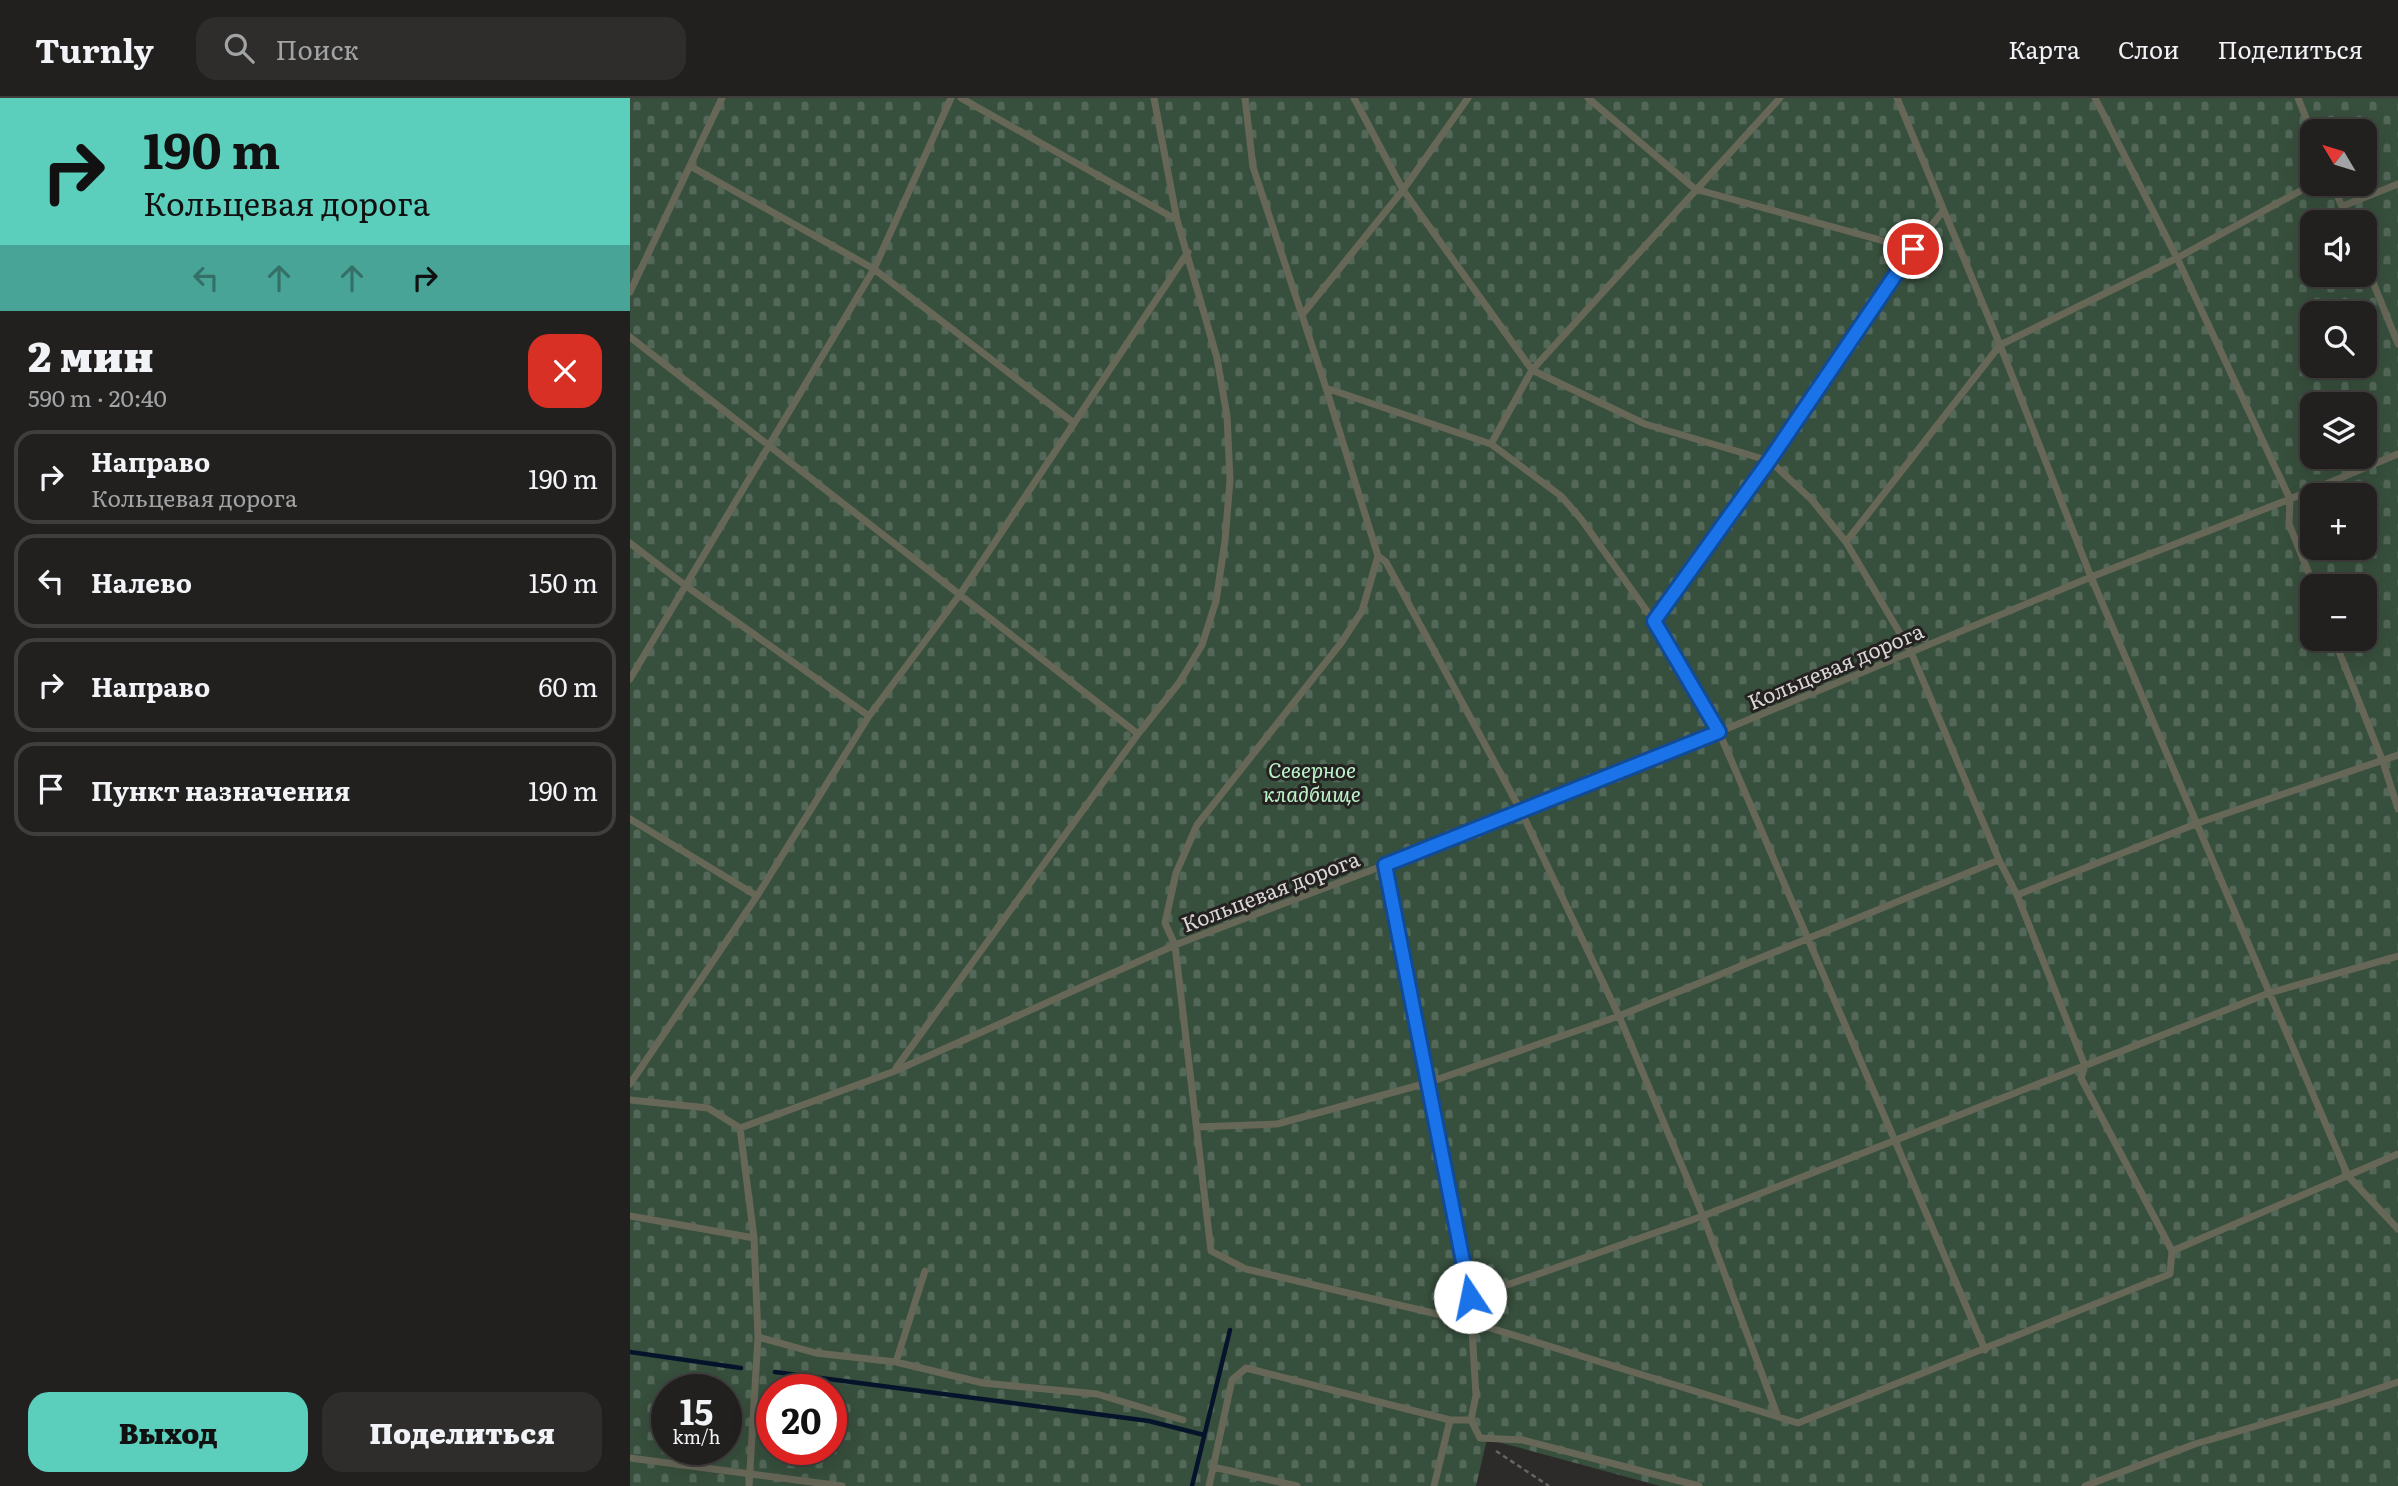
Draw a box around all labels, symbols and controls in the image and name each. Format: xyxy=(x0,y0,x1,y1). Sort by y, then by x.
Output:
search box xyxy=(196,17,686,80)
text: Turnly xyxy=(35,24,154,73)
icon: search xyxy=(220,29,258,67)
text: Поиск xyxy=(276,29,359,68)
text: Карта xyxy=(2008,31,2080,66)
text: Слои xyxy=(2118,31,2179,66)
text: Поделиться xyxy=(2217,31,2363,66)
text: 190 m xyxy=(143,111,280,184)
north arrow xyxy=(2300,119,2376,196)
map controls xyxy=(2300,119,2377,651)
icon: right xyxy=(28,126,119,217)
text: Кольцевая дорога xyxy=(143,178,430,226)
button: sound xyxy=(2300,210,2377,287)
pin xyxy=(1883,219,1943,279)
icon: arrive xyxy=(1894,230,1932,268)
icon: left xyxy=(187,259,225,297)
icon: ahead xyxy=(260,259,298,297)
icon: ahead xyxy=(333,259,371,297)
icon: right xyxy=(406,259,444,297)
button: search xyxy=(2300,301,2377,378)
text: 2 мин xyxy=(28,323,154,385)
button: close xyxy=(528,334,602,408)
text: 590 m · 20:40 xyxy=(28,380,167,414)
button: layers xyxy=(2300,392,2377,469)
text: Направо xyxy=(91,441,210,480)
icon: right xyxy=(32,458,70,496)
text: 190 m xyxy=(528,458,598,497)
text: Кольцевая дорога xyxy=(91,480,297,514)
button: + xyxy=(2300,483,2377,560)
icon: left xyxy=(32,562,70,600)
text: Налево xyxy=(91,562,192,601)
text: 150 m xyxy=(529,562,598,601)
button: − xyxy=(2300,574,2377,651)
street label: Кольцевая дорога xyxy=(1742,614,1928,716)
icon: right xyxy=(32,666,70,704)
text: Направо xyxy=(91,666,210,705)
text: 60 m xyxy=(539,666,598,705)
park label: Северное кладбище xyxy=(1263,753,1361,808)
icon: arrive xyxy=(32,770,70,808)
text: Пункт назначения xyxy=(91,770,350,809)
text: 190 m xyxy=(528,770,598,809)
street label: Кольцевая дорога xyxy=(1176,842,1364,938)
position arrow xyxy=(1433,1260,1507,1334)
speed limit sign: 20 xyxy=(756,1374,847,1465)
text: 15 xyxy=(680,1384,713,1436)
button: Выход xyxy=(28,1392,308,1472)
button: Поделиться xyxy=(322,1392,602,1472)
text: km/h xyxy=(673,1423,720,1450)

